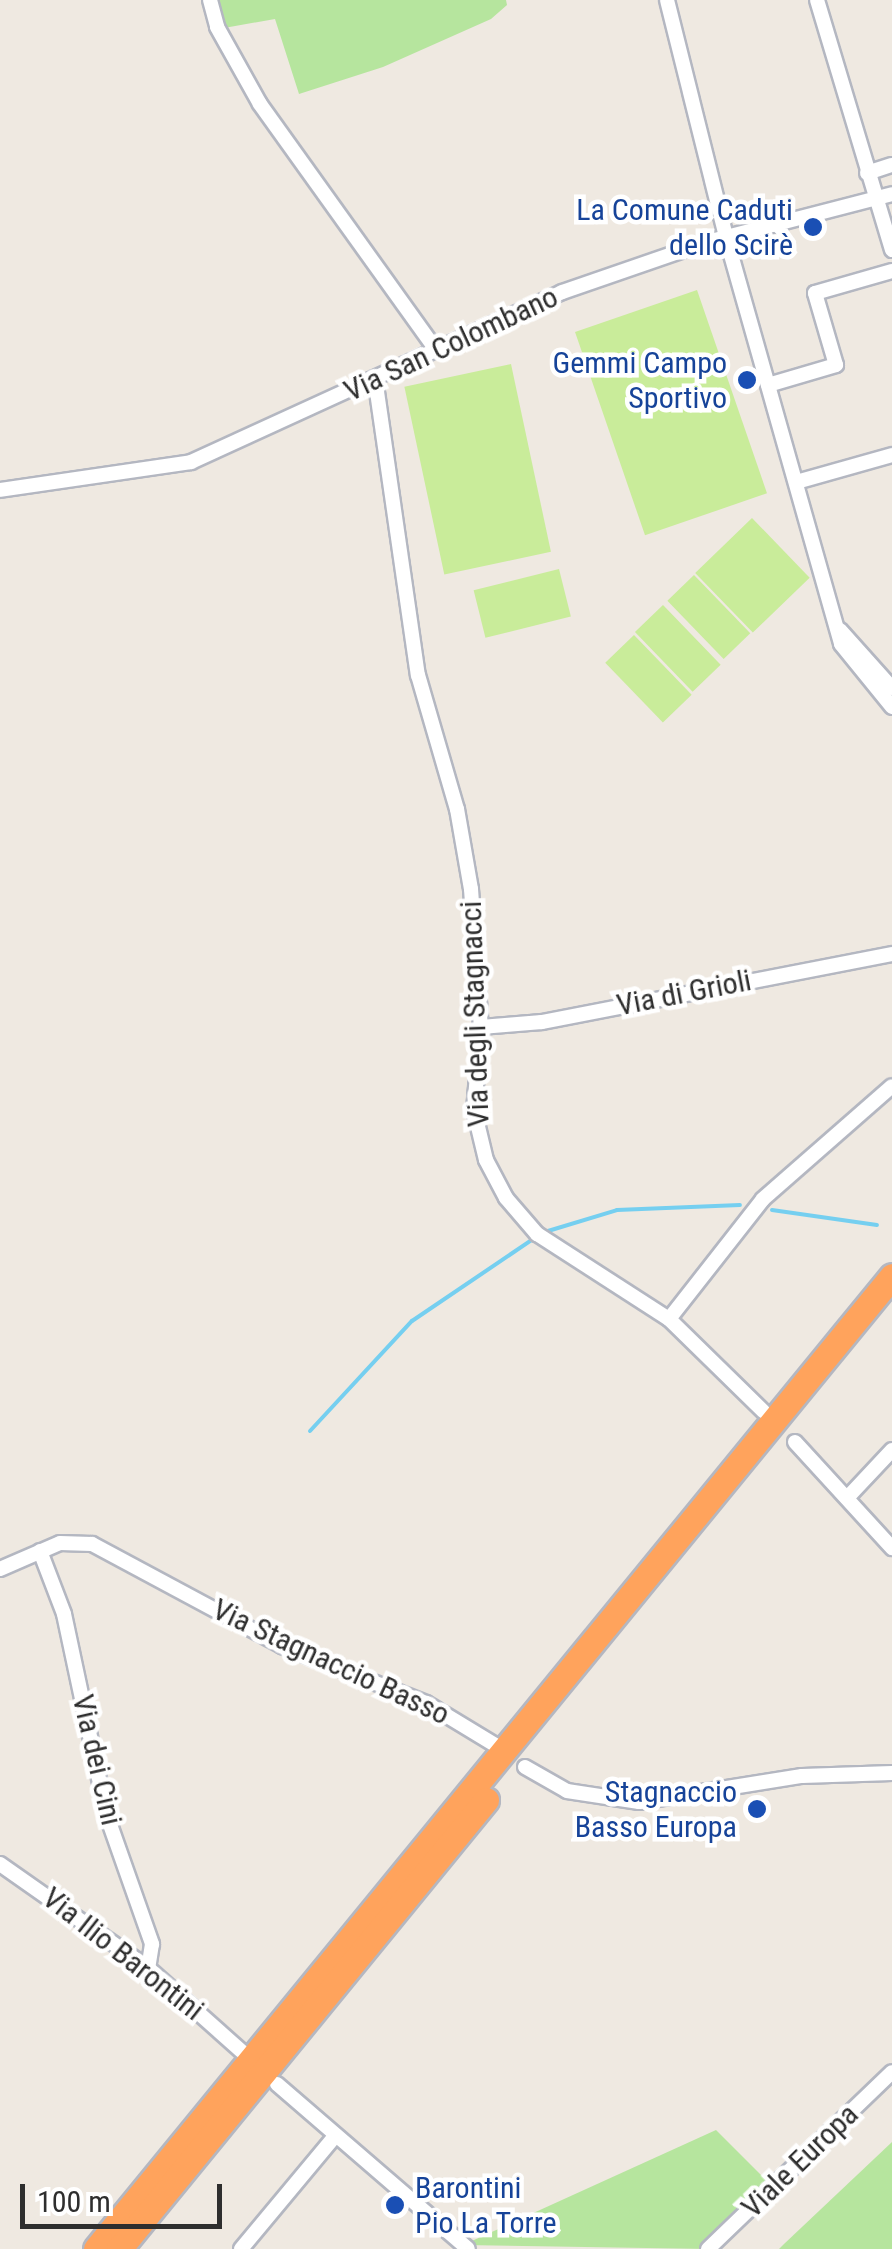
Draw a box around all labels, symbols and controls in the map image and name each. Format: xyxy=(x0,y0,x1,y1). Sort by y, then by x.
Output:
place label: La Comune Caduti dello Scirè xyxy=(576,192,793,262)
marker: La Comune Caduti dello Scirè xyxy=(802,216,824,238)
street label: Via San Colombano xyxy=(338,279,564,409)
place label: Gemmi Campo Sportivo xyxy=(552,345,727,416)
marker: Gemmi Campo Sportivo xyxy=(736,369,758,391)
street label: Via degli Stagnacci xyxy=(453,900,497,1128)
street label: Via di Grioli xyxy=(614,962,754,1024)
street label: Via Stagnaccio Basso xyxy=(207,1591,455,1733)
street label: Via dei Cini xyxy=(65,1691,129,1829)
place label: Stagnaccio Basso Europa xyxy=(575,1774,737,1844)
marker: Stagnaccio Basso Europa xyxy=(746,1798,768,1820)
street label: Via Ilio Barontini xyxy=(35,1880,211,2028)
street label: Viale Europa xyxy=(734,2097,866,2225)
scale bar xyxy=(25,2164,228,2226)
place label: Barontini Pio La Torre xyxy=(415,2170,557,2240)
text: 100 m xyxy=(37,2184,111,2219)
marker: Barontini Pio La Torre xyxy=(384,2194,406,2216)

